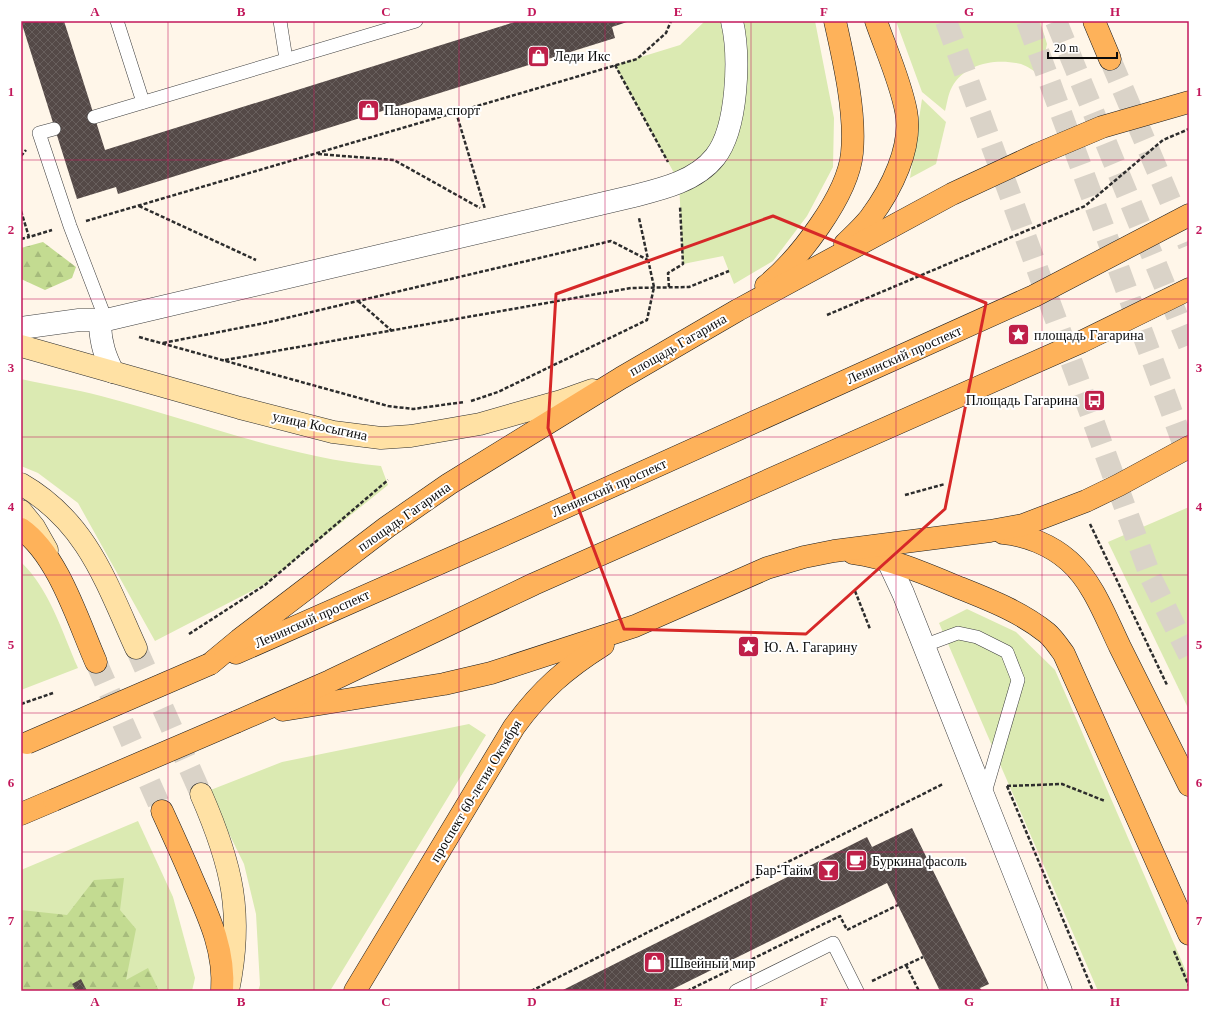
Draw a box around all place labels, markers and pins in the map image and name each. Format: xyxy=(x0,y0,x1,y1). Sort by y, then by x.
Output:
shop icon: Леди Икс xyxy=(526,43,552,69)
place label: Леди Икс xyxy=(554,49,610,64)
shop icon: Панорама спорт xyxy=(356,97,382,123)
place label: Панорама спорт xyxy=(384,103,480,118)
place icon: площадь Гагарина xyxy=(1005,322,1031,348)
place label: площадь Гагарина xyxy=(1034,328,1144,343)
bus stop icon: Площадь Гагарина xyxy=(1081,387,1107,413)
place label: Площадь Гагарина xyxy=(966,393,1079,408)
place icon: Ю. А. Гагарину xyxy=(736,634,762,660)
place label: Ю. А. Гагарину xyxy=(764,640,857,655)
cafe icon: Буркина фасоль xyxy=(844,848,870,874)
place label: Буркина фасоль xyxy=(872,854,967,869)
bar icon: Бар-Тайм xyxy=(815,857,841,883)
place label: Бар-Тайм xyxy=(755,863,812,878)
shop icon: Швейный мир xyxy=(642,950,668,976)
place label: Швейный мир xyxy=(670,956,756,971)

